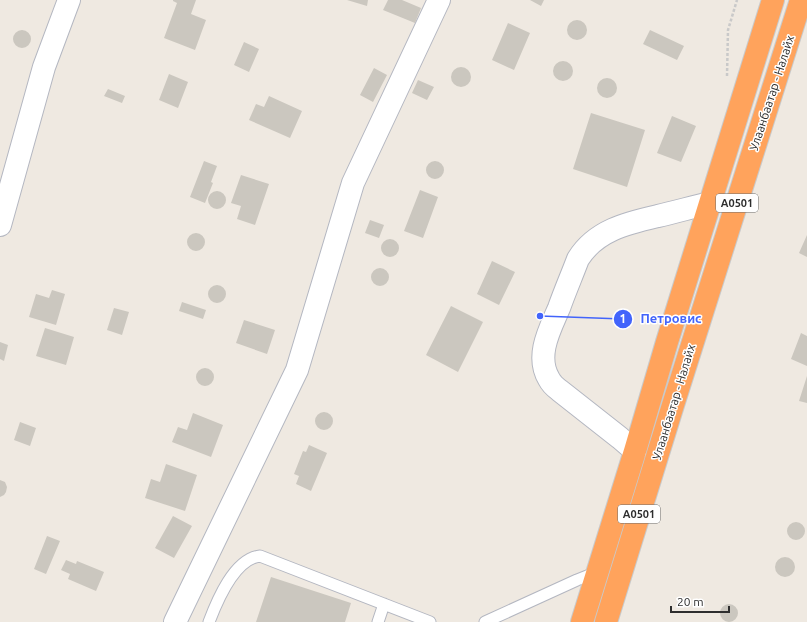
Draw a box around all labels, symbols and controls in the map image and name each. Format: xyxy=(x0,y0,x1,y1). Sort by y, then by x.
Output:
street label: Улаанбаатар - Налайх xyxy=(747,34,796,152)
road number: A0501 xyxy=(716,194,758,212)
callout: Петровис xyxy=(613,306,710,331)
text: Петровис xyxy=(641,311,702,325)
text: 1 xyxy=(620,312,626,325)
street label: Улаанбаатар - Налайх xyxy=(650,342,697,461)
road number: A0501 xyxy=(618,505,660,523)
scale bar xyxy=(671,588,729,614)
text: 20 m xyxy=(677,595,704,608)

